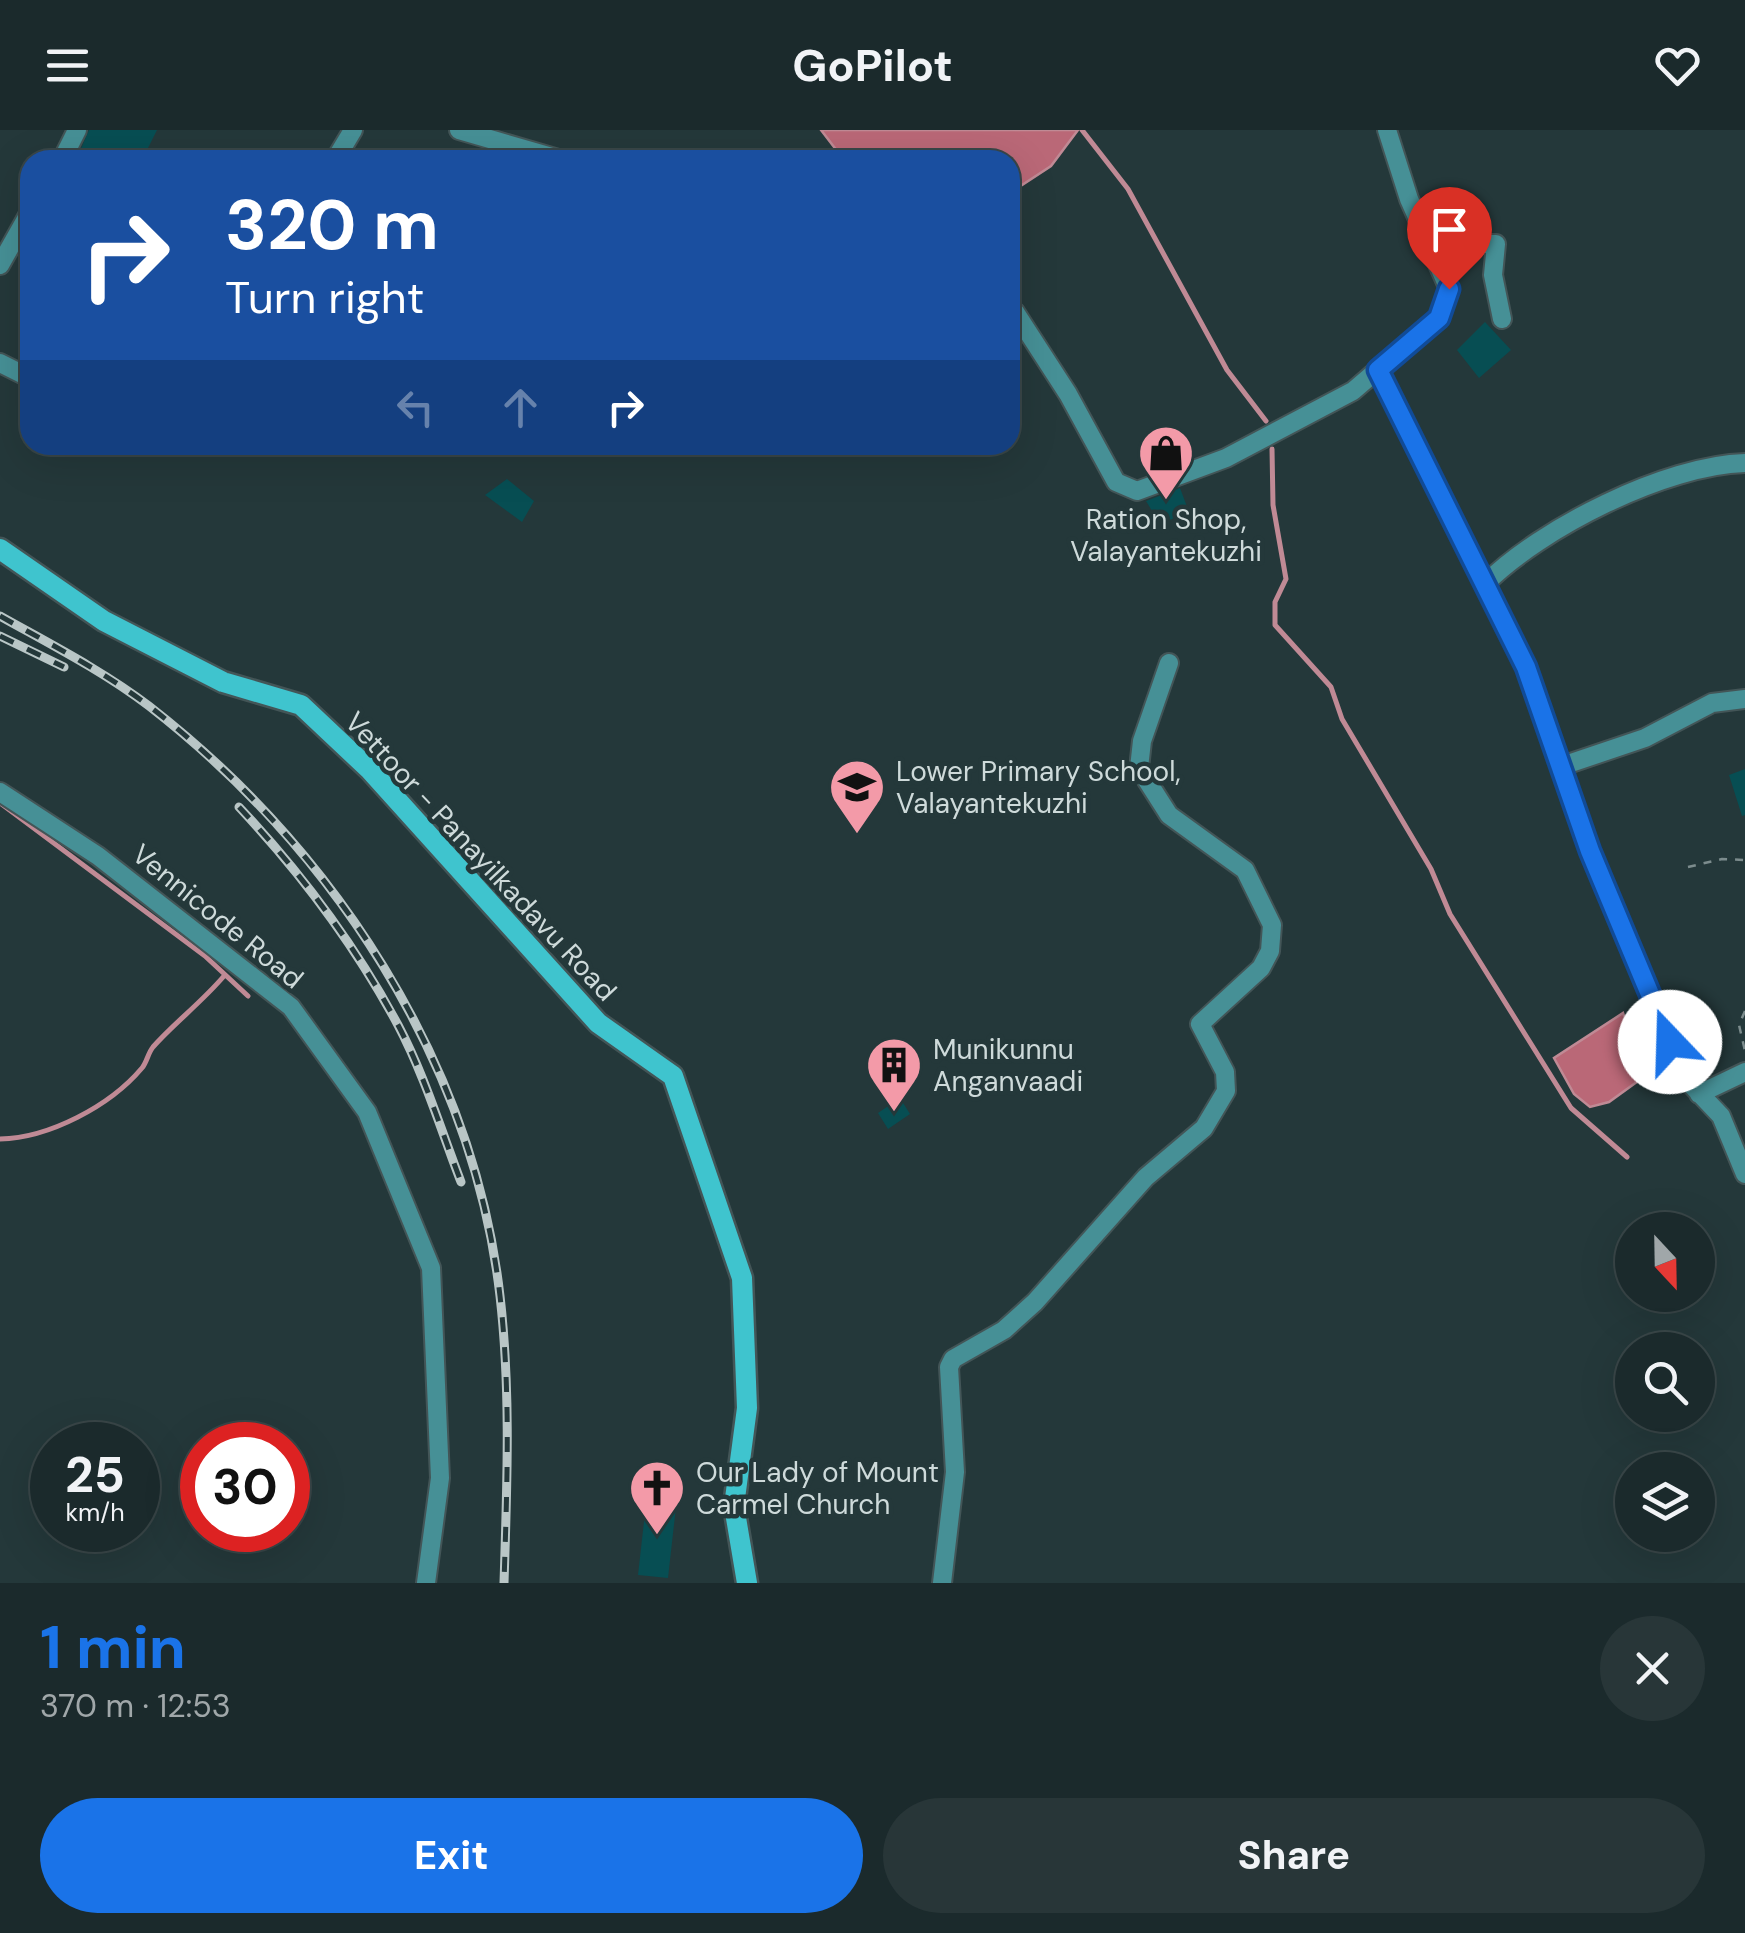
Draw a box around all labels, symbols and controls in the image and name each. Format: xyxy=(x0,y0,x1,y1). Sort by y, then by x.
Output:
text: GoPilot xyxy=(792,36,953,95)
icon: menu xyxy=(40,38,95,93)
icon: heart xyxy=(1650,38,1705,93)
text: 320 m xyxy=(225,180,439,271)
pin xyxy=(1407,187,1492,290)
icon: right xyxy=(60,190,190,320)
icon: arrive xyxy=(1422,202,1477,257)
text: Turn right xyxy=(225,268,424,327)
icon: left xyxy=(388,380,443,435)
icon: ahead xyxy=(493,380,548,435)
icon: right xyxy=(598,380,653,435)
shop icon: Ration Shop, Valayantekuzhi xyxy=(1136,423,1196,502)
place label: Ration Shop, Valayantekuzhi xyxy=(1070,501,1262,570)
street label: Vettoor - Panayilkadavu Road xyxy=(337,704,625,1009)
place label: Lower Primary School, Valayantekuzhi xyxy=(896,753,1181,822)
school or university icon: Lower Primary School, Valayantekuzhi xyxy=(827,757,887,836)
street label: Vennicode Road xyxy=(124,836,311,997)
position arrow xyxy=(1618,990,1722,1094)
place label: Munikunnu Anganvaadi xyxy=(933,1031,1083,1100)
building icon: Munikunnu Anganvaadi xyxy=(864,1035,924,1114)
north arrow xyxy=(1615,1212,1715,1312)
map controls xyxy=(1615,1212,1715,1552)
button: search xyxy=(1615,1332,1715,1432)
speed limit sign: 30 xyxy=(180,1422,310,1552)
text: 25 xyxy=(65,1442,125,1508)
button: layers xyxy=(1615,1452,1715,1552)
place label: Our Lady of Mount Carmel Church xyxy=(696,1454,939,1523)
church icon: Our Lady of Mount Carmel Church xyxy=(627,1458,687,1537)
text: km/h xyxy=(65,1496,125,1529)
text: 1 min xyxy=(40,1608,186,1687)
button: close xyxy=(1600,1616,1705,1721)
text: 370 m · 12:53 xyxy=(40,1685,231,1727)
button: Exit xyxy=(40,1798,863,1913)
button: Share xyxy=(883,1798,1705,1913)

